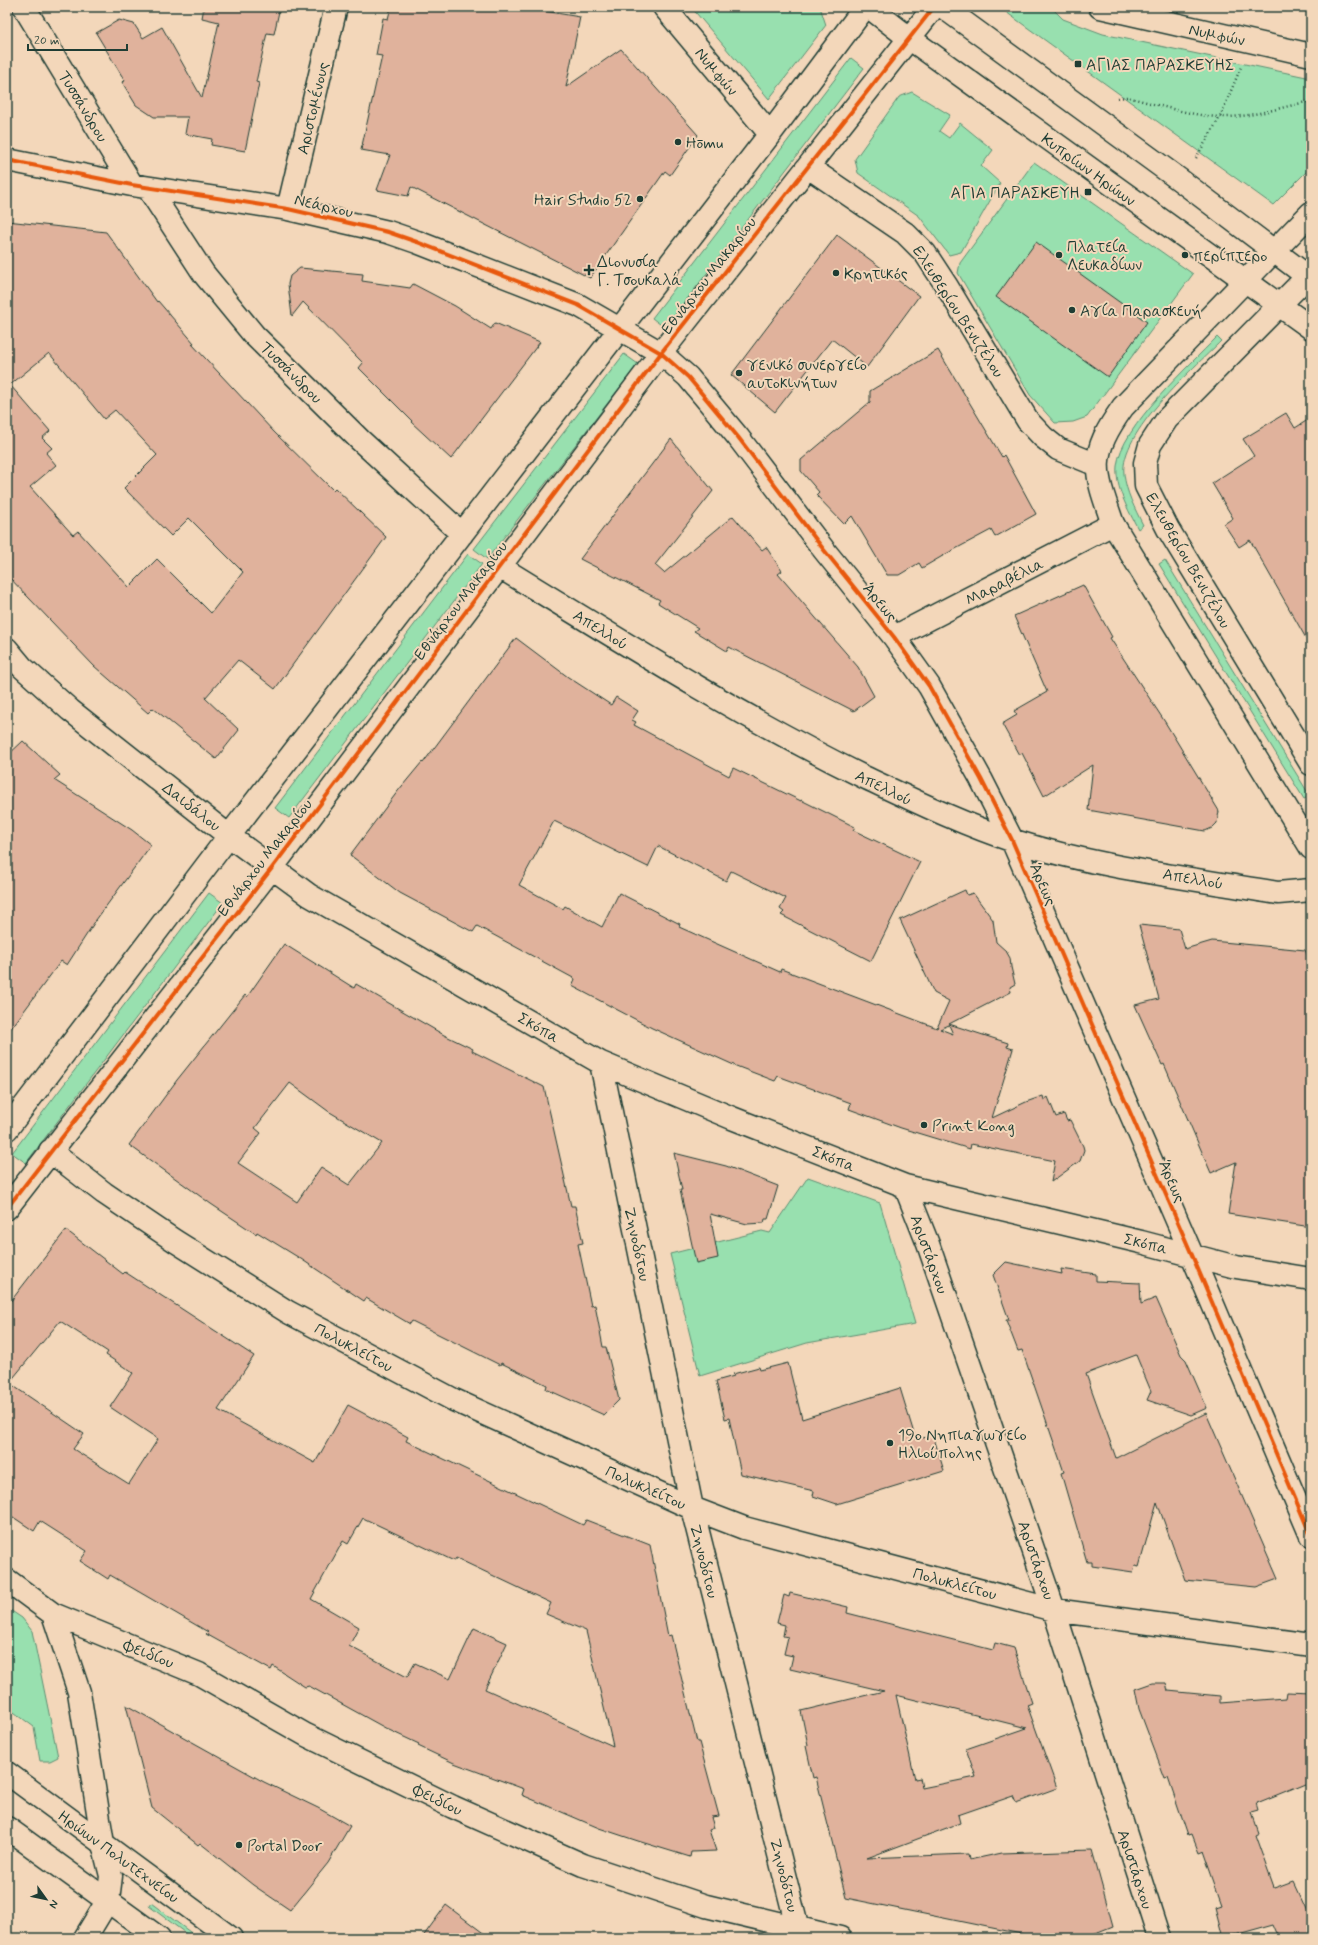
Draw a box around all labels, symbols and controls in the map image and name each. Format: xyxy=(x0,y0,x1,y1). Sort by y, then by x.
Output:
street label: Νυμφών xyxy=(1187,19,1247,52)
scale bar xyxy=(28,26,127,52)
text: 20 m xyxy=(34,33,60,49)
street label: Νυμφών xyxy=(690,43,742,100)
place label: ΑΓΙΑΣ ΠΑΡΑΣΚΕΥΗΣ xyxy=(1086,55,1235,76)
marker: ΑΓΙΑΣ ΠΑΡΑΣΚΕΥΗΣ xyxy=(1073,59,1083,69)
street label: Αριστομένους xyxy=(292,60,334,157)
street label: Τυσσάνδρου xyxy=(53,67,112,146)
street label: Κυπρίων Ηρώων xyxy=(1037,129,1140,212)
place label: Hōmu xyxy=(686,133,723,154)
marker: Hōmu xyxy=(673,137,683,147)
place label: ΑΓΙΑ ΠΑΡΑΣΚΕΥΗ xyxy=(951,183,1080,204)
marker: ΑΓΙΑ ΠΑΡΑΣΚΕΥΗ xyxy=(1083,187,1093,197)
street label: Νεάρχου xyxy=(292,189,355,223)
place label: Hair Studio 52 xyxy=(534,190,632,211)
marker: Hair Studio 52 xyxy=(635,194,645,204)
street label: Εθνάρχου Μακαρίου xyxy=(657,213,762,339)
place label: Πλατεία Λευκαδίων xyxy=(1067,237,1142,276)
street label: Ελευθερίου Βενιζέλου xyxy=(907,241,1009,382)
place label: περίπτερο xyxy=(1193,246,1267,267)
marker: Πλατεία Λευκαδίων xyxy=(1054,250,1064,260)
marker: περίπτερο xyxy=(1180,250,1190,260)
place label: Διονυσία Γ. Τσουκαλά xyxy=(597,252,681,291)
place label: Κρητικός xyxy=(844,264,908,285)
marker: Διονυσία Γ. Τσουκαλά xyxy=(584,265,594,275)
marker: Κρητικός xyxy=(831,268,841,278)
place label: Αγία Παρασκευή xyxy=(1080,301,1202,322)
marker: Αγία Παρασκευή xyxy=(1067,305,1077,315)
street label: Τυσσάνδρου xyxy=(255,337,327,409)
place label: γενικό συνεργείο αυτοκινήτων xyxy=(747,355,867,394)
marker: γενικό συνεργείο αυτοκινήτων xyxy=(734,368,744,378)
street label: Ελευθερίου Βενιζέλου xyxy=(1140,489,1236,632)
street label: Εθνάρχου Μακαρίου xyxy=(410,537,513,665)
street label: Μαραβέλια xyxy=(962,553,1047,611)
street label: Άρεως xyxy=(858,579,902,627)
street label: Απελλού xyxy=(569,605,632,655)
street label: Απελλού xyxy=(851,766,915,811)
street label: Δαιδάλου xyxy=(158,778,225,837)
street label: Εθνάρχου Μακαρίου xyxy=(213,795,318,921)
street label: Άρεως xyxy=(1024,860,1061,909)
street label: Απελλού xyxy=(1161,864,1225,895)
street label: Σκόπα xyxy=(514,1008,563,1049)
place label: Print Kong xyxy=(932,1116,1015,1137)
marker: Print Kong xyxy=(919,1120,929,1130)
street label: Σκόπα xyxy=(809,1141,858,1178)
street label: Άρεως xyxy=(1153,1157,1190,1206)
street label: Ζηνοδότου xyxy=(618,1205,655,1283)
street label: Αριστάρχου xyxy=(905,1212,953,1297)
street label: Σκόπα xyxy=(1121,1229,1170,1260)
street label: Πολυκλείτου xyxy=(310,1319,396,1378)
place label: 19ο Νηπιαγωγείο Ηλιούπολης xyxy=(898,1425,1027,1464)
marker: 19ο Νηπιαγωγείο Ηλιούπολης xyxy=(885,1438,895,1448)
street label: Πολυκλείτου xyxy=(602,1461,689,1515)
street label: Αριστάρχου xyxy=(1012,1518,1059,1603)
street label: Ζηνοδότου xyxy=(684,1522,723,1600)
street label: Πολυκλείτου xyxy=(910,1563,999,1606)
street label: Φειδίου xyxy=(119,1634,177,1674)
street label: Φειδίου xyxy=(408,1779,466,1821)
street label: Ηρώων Πολυτεχνείου xyxy=(53,1806,183,1908)
street label: Αριστάρχου xyxy=(1112,1827,1157,1912)
place label: Portal Door xyxy=(247,1836,322,1857)
street label: Ζηνοδότου xyxy=(764,1836,803,1914)
marker: Portal Door xyxy=(234,1840,244,1850)
north arrow xyxy=(26,1879,66,1919)
text: N xyxy=(46,1897,61,1911)

